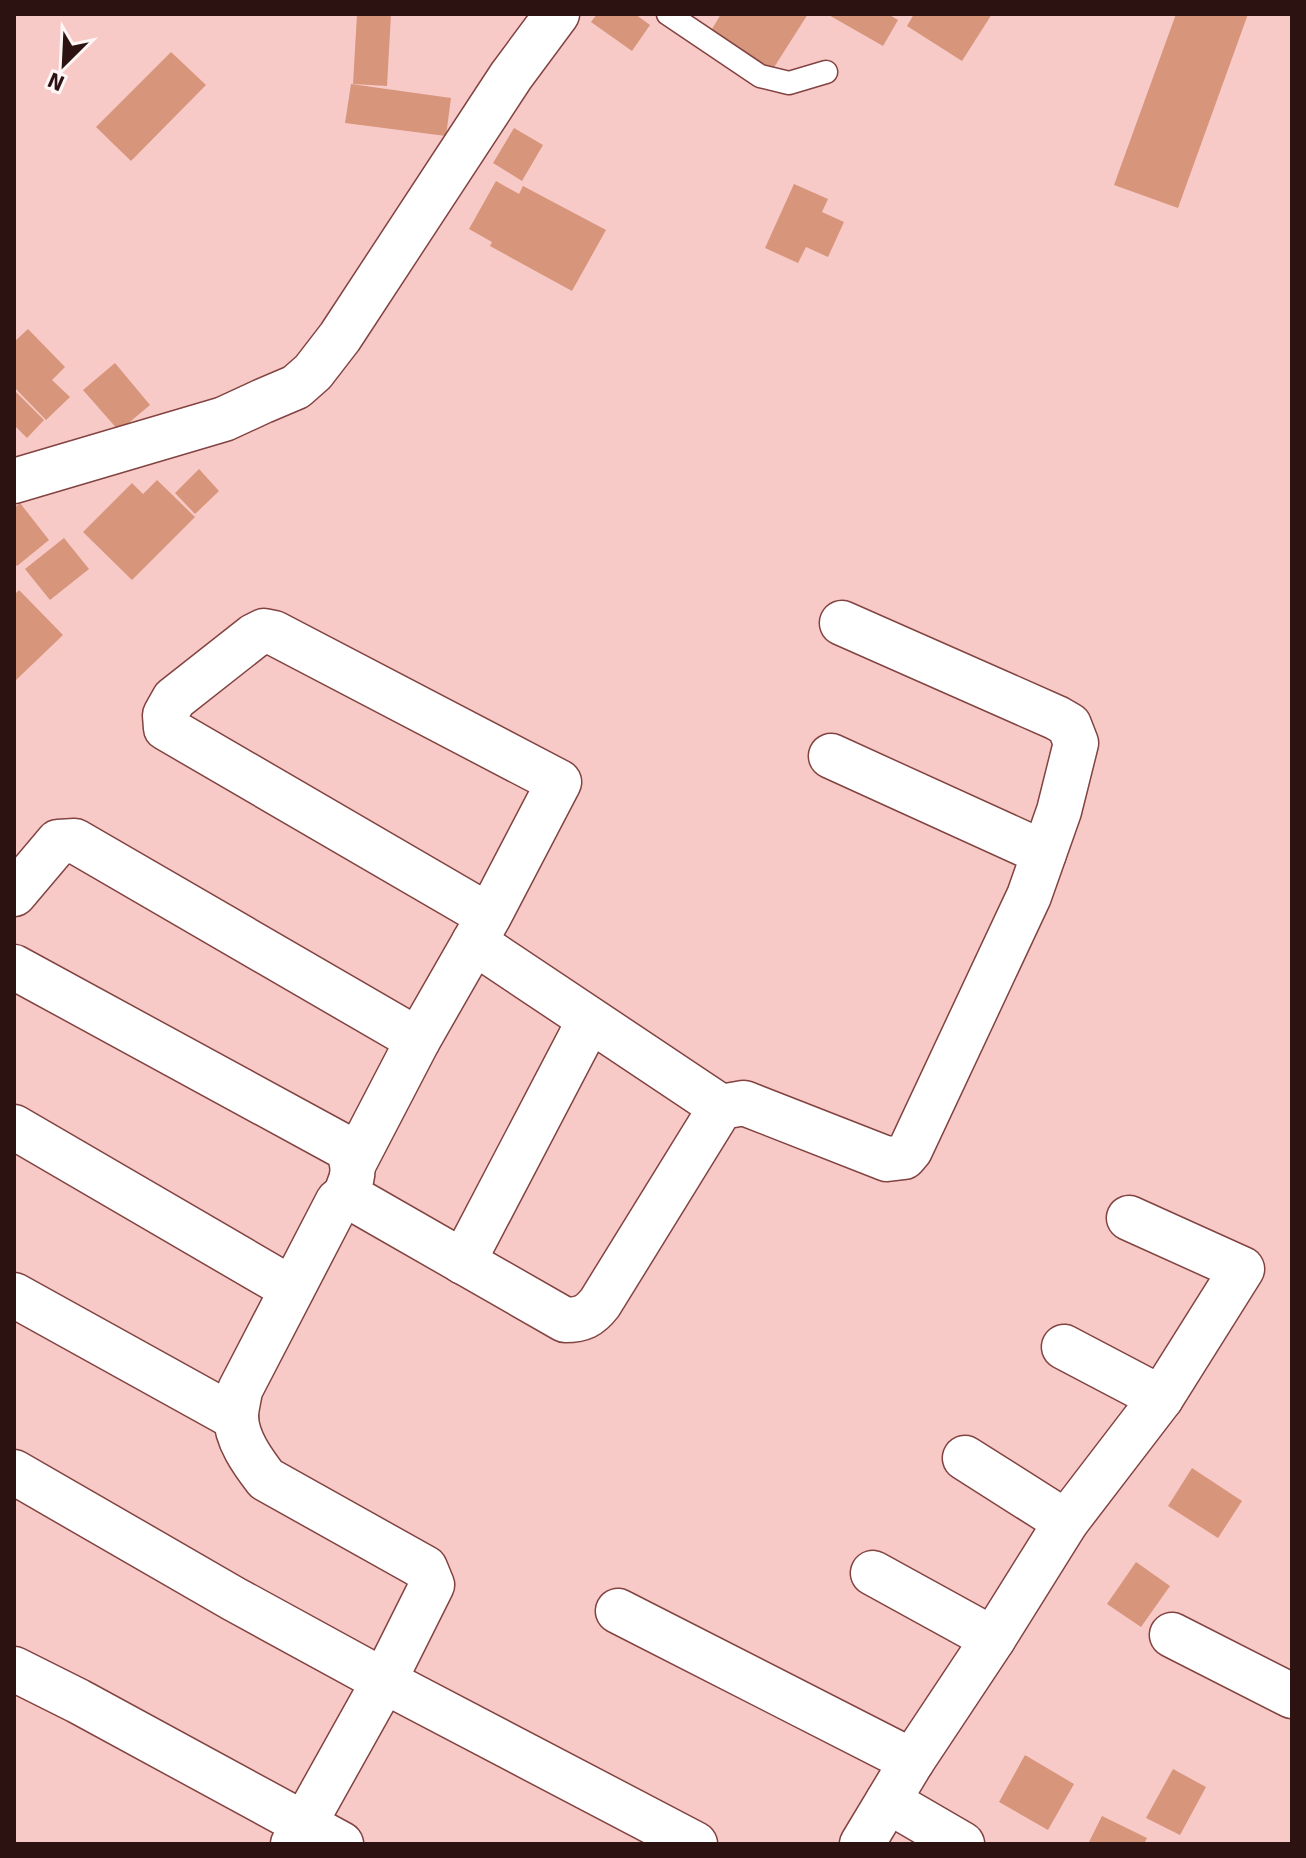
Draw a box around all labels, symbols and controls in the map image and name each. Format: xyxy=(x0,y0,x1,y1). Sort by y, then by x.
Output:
north arrow xyxy=(24,24,104,104)
text: N xyxy=(44,66,69,97)

